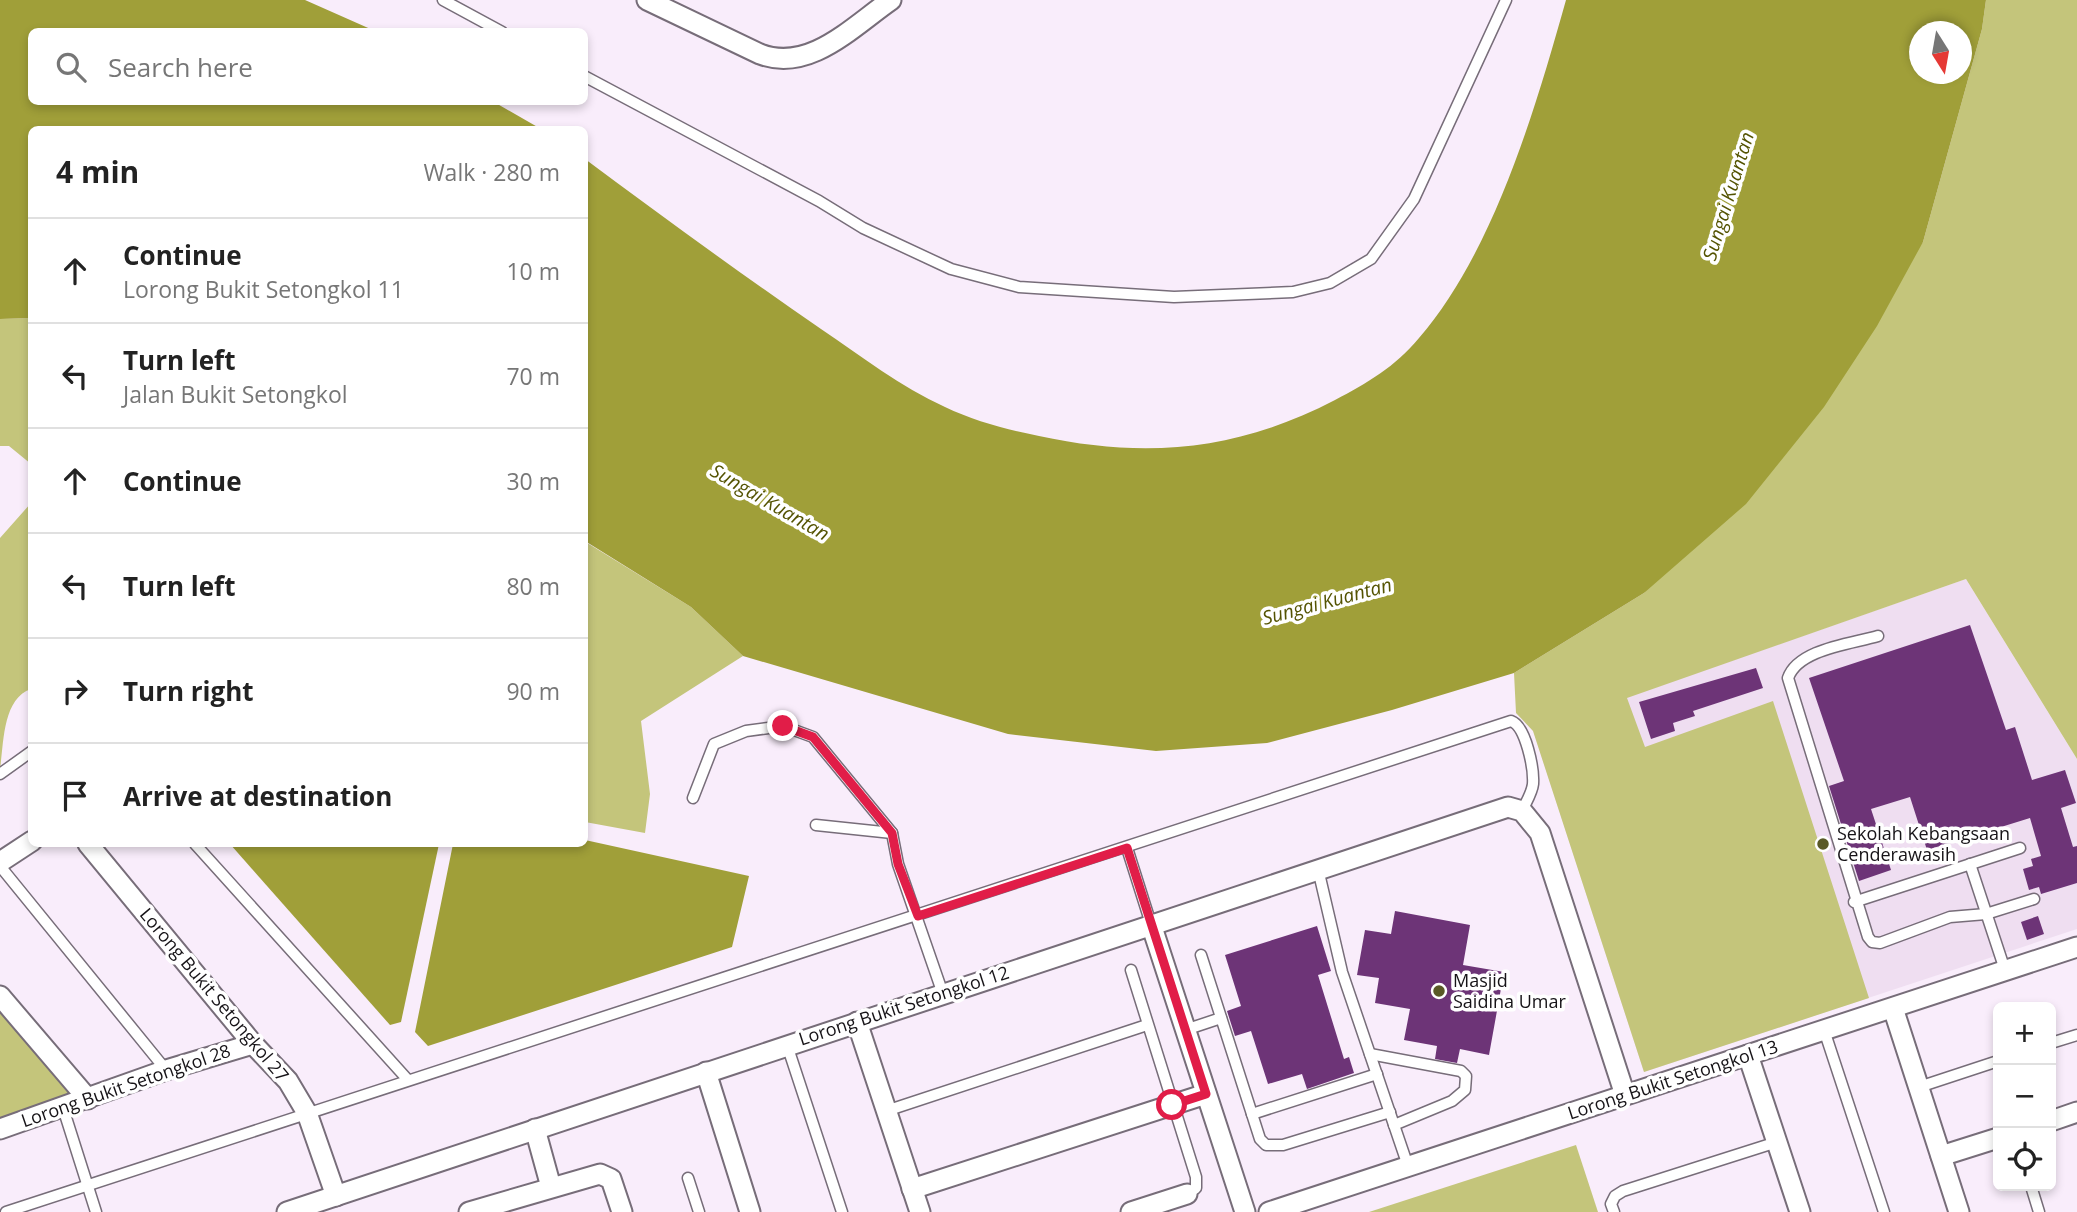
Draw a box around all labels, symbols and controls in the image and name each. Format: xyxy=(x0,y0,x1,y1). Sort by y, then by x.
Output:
north arrow xyxy=(1909,21,1972,84)
search box xyxy=(28,28,588,105)
icon: search xyxy=(52,48,90,86)
text: Search here xyxy=(108,49,253,85)
water label: Sungai Kuantan xyxy=(1696,129,1760,263)
text: 4 min xyxy=(56,151,139,192)
text: Walk · 280 m xyxy=(423,156,560,188)
text: Continue xyxy=(123,237,242,273)
icon: ahead xyxy=(56,252,94,290)
text: 10 m xyxy=(506,255,560,287)
text: Lorong Bukit Setongkol 11 xyxy=(123,273,404,305)
text: Turn left xyxy=(123,342,235,378)
icon: left xyxy=(56,357,94,395)
text: 70 m xyxy=(506,360,560,392)
text: Jalan Bukit Setongkol xyxy=(123,378,348,410)
water label: Sungai Kuantan xyxy=(706,457,834,547)
icon: ahead xyxy=(56,462,94,500)
text: Continue xyxy=(123,463,242,499)
text: 30 m xyxy=(506,465,560,497)
icon: left xyxy=(56,567,94,605)
text: Turn left xyxy=(123,568,235,604)
text: 80 m xyxy=(506,570,560,602)
water label: Sungai Kuantan xyxy=(1259,571,1395,631)
icon: right xyxy=(56,672,94,710)
text: Turn right xyxy=(123,673,254,709)
text: 90 m xyxy=(506,675,560,707)
route end xyxy=(767,710,798,741)
icon: arrive xyxy=(56,777,94,815)
text: Arrive at destination xyxy=(123,778,392,814)
place label: Sekolah Kebangsaan Cenderawasih xyxy=(1837,821,2010,866)
marker: Sekolah Kebangsaan Cenderawasih xyxy=(1815,836,1831,852)
street label: Lorong Bukit Setongkol 27 xyxy=(135,902,295,1086)
street label: Lorong Bukit Setongkol 12 xyxy=(795,960,1012,1050)
place label: Masjid Saidina Umar xyxy=(1453,968,1566,1013)
marker: Masjid Saidina Umar xyxy=(1431,983,1447,999)
map controls xyxy=(1993,1002,2056,1191)
button: + xyxy=(1993,1002,2056,1065)
street label: Lorong Bukit Setongkol 13 xyxy=(1564,1034,1781,1124)
street label: Lorong Bukit Setongkol 28 xyxy=(18,1038,233,1132)
button: − xyxy=(1993,1065,2056,1128)
route start xyxy=(1156,1089,1187,1120)
button: locate xyxy=(1993,1128,2056,1191)

